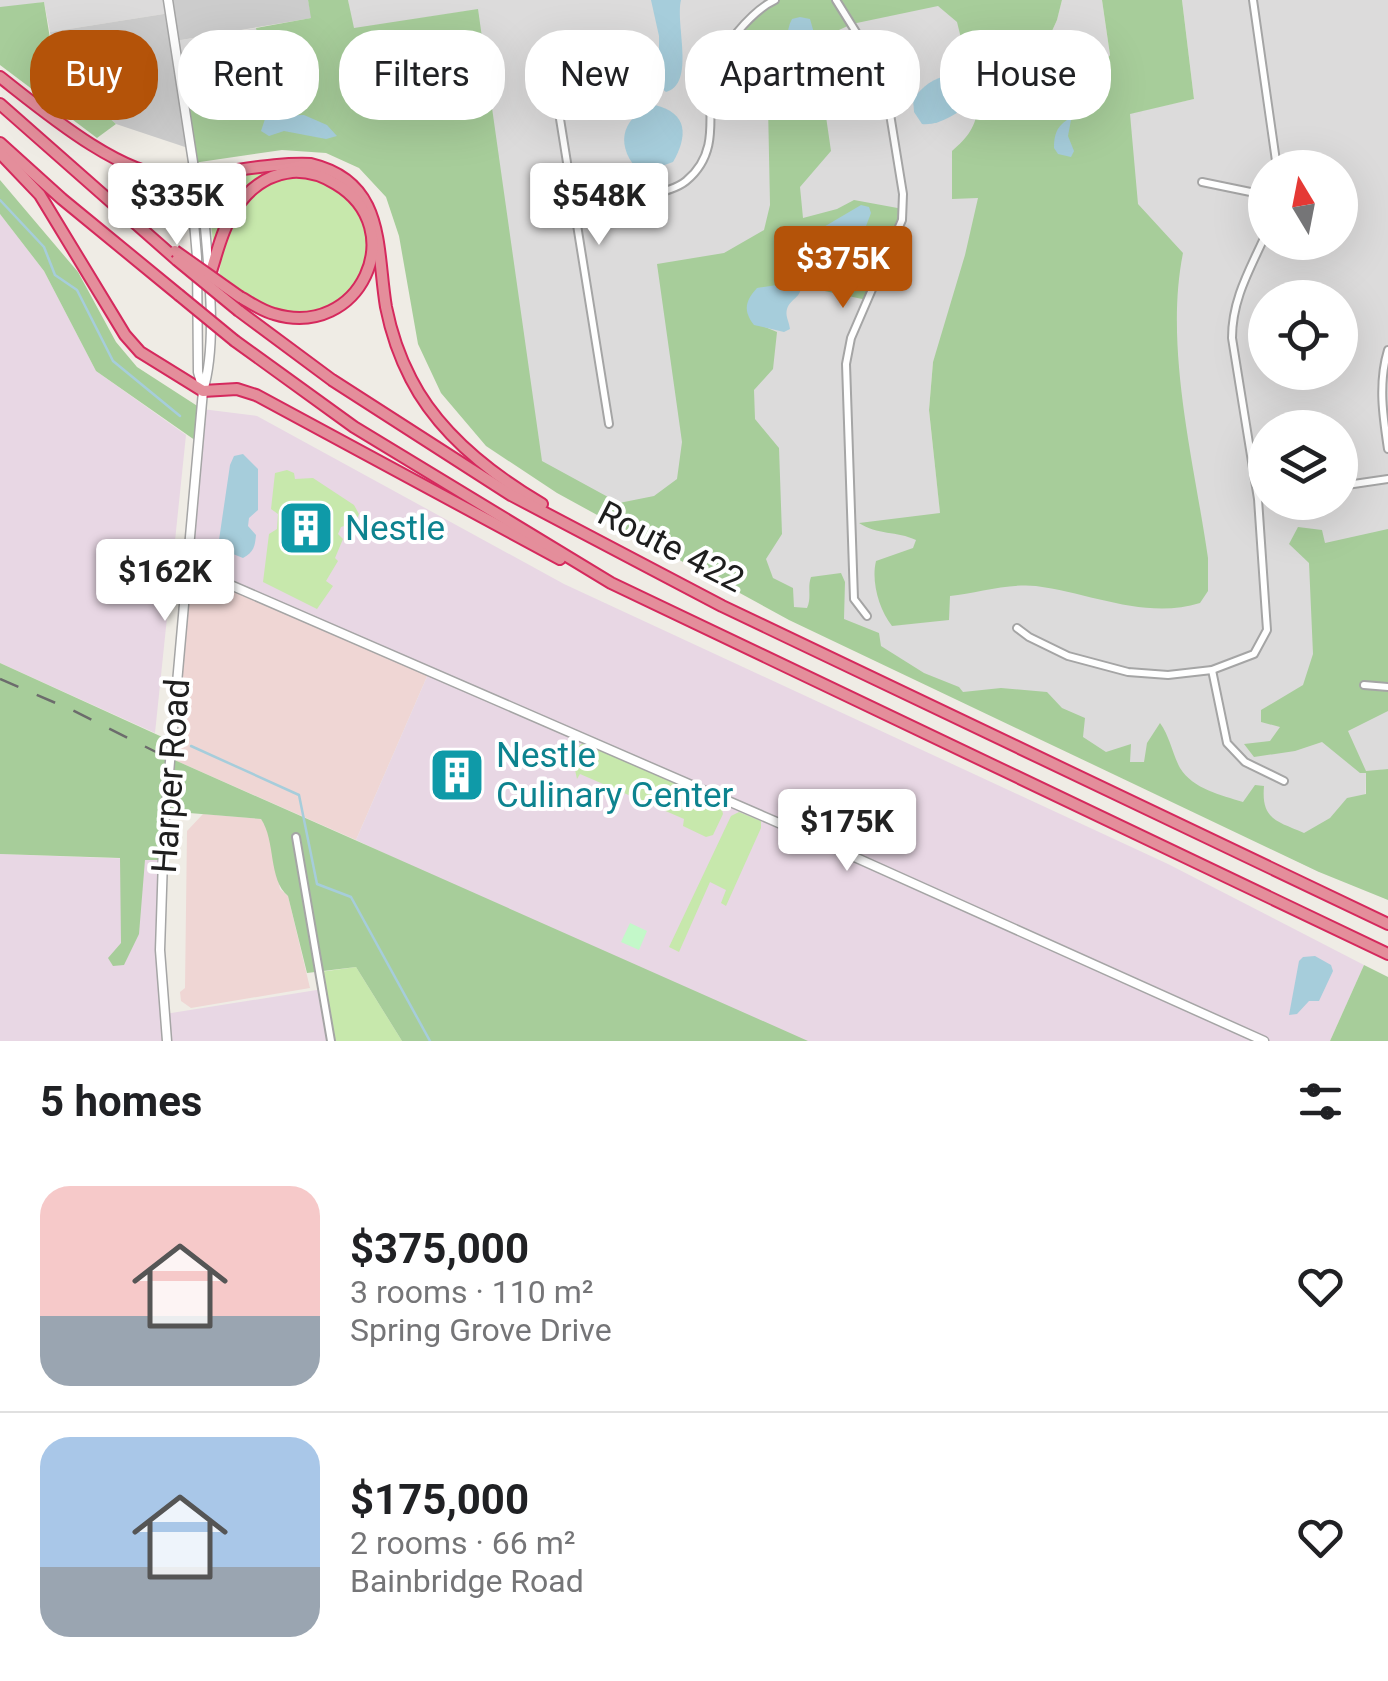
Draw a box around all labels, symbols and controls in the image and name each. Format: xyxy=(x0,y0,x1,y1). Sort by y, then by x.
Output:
chip: Buy xyxy=(30,30,158,120)
chip: Rent xyxy=(178,30,319,120)
chip: Filters xyxy=(339,30,505,120)
chip: New xyxy=(525,30,665,120)
chip: Apartment xyxy=(685,30,920,120)
chip: House xyxy=(940,30,1111,120)
north arrow xyxy=(1248,150,1358,260)
map controls xyxy=(1248,150,1358,520)
pin: $335K xyxy=(107,163,247,248)
pin: $548K xyxy=(529,163,669,248)
text: $335K xyxy=(130,176,224,214)
text: $548K xyxy=(552,176,646,214)
pin: $375K xyxy=(773,226,913,311)
text: $375K xyxy=(796,239,890,277)
button: locate xyxy=(1248,280,1358,390)
button: layers xyxy=(1248,410,1358,520)
street label: Route 422 xyxy=(591,493,751,601)
building icon: Nestle xyxy=(276,498,336,558)
place label: Nestle xyxy=(345,508,445,549)
pin: $162K xyxy=(95,539,235,624)
text: $162K xyxy=(118,552,212,590)
street label: Harper Road xyxy=(144,677,198,875)
place label: Nestle Culinary Center xyxy=(496,735,734,816)
building icon: Nestle Culinary Center xyxy=(427,745,487,805)
pin: $175K xyxy=(777,789,917,874)
text: $175K xyxy=(800,802,894,840)
icon: filters xyxy=(1293,1074,1348,1129)
text: 5 homes xyxy=(40,1077,202,1126)
text: $375,000 xyxy=(350,1224,529,1273)
icon: home xyxy=(120,1226,240,1346)
icon: heart xyxy=(1293,1259,1348,1314)
text: 3 rooms · 110 m² xyxy=(350,1273,593,1311)
text: Spring Grove Drive xyxy=(350,1311,612,1349)
text: $175,000 xyxy=(350,1475,529,1524)
icon: home xyxy=(120,1477,240,1597)
icon: heart xyxy=(1293,1510,1348,1565)
text: 2 rooms · 66 m² xyxy=(350,1524,575,1562)
text: Bainbridge Road xyxy=(350,1562,584,1600)

